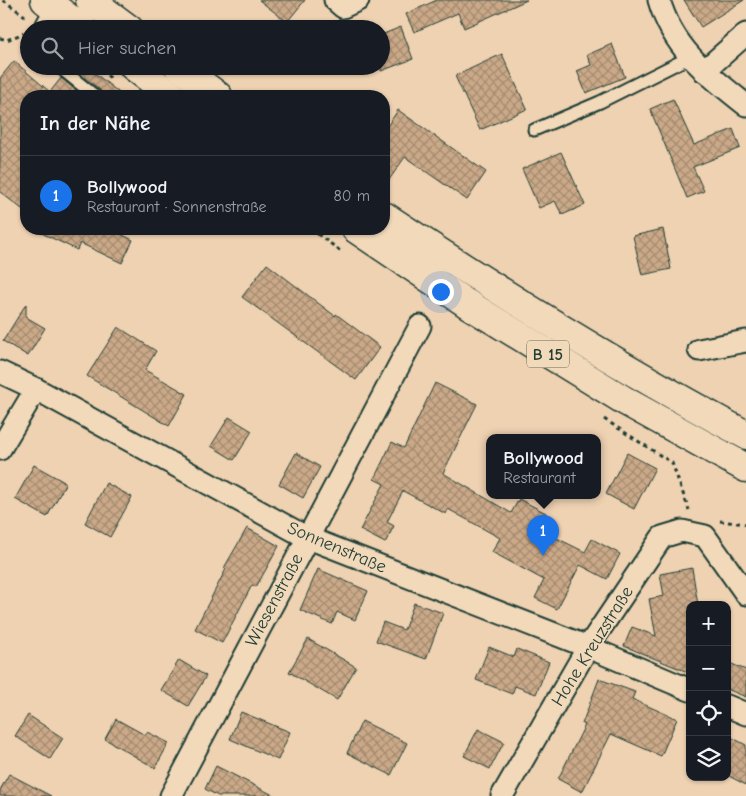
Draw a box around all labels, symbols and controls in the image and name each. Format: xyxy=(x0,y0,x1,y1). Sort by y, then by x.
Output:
search box xyxy=(20,20,390,75)
icon: search xyxy=(38,34,66,62)
text: Hier suchen xyxy=(78,37,176,59)
text: In der Nähe xyxy=(40,111,150,135)
text: Bollywood xyxy=(87,176,167,198)
text: 1 xyxy=(53,187,59,205)
text: 80 m xyxy=(333,187,370,205)
text: Restaurant · Sonnenstraße xyxy=(87,198,267,216)
your location xyxy=(428,279,454,305)
road number: B 15 xyxy=(527,340,569,368)
popup xyxy=(486,434,601,499)
text: Bollywood xyxy=(503,447,584,469)
text: Restaurant xyxy=(503,469,576,487)
pin: 1 xyxy=(527,515,559,556)
street label: Sonnenstraße xyxy=(284,517,389,578)
street label: Wiesenstraße xyxy=(241,550,308,650)
street label: Hohe Kreuzstraße xyxy=(547,582,638,710)
map controls xyxy=(686,601,731,781)
button: + xyxy=(686,601,731,646)
button: − xyxy=(686,646,731,691)
button: locate xyxy=(686,691,731,736)
button: layers xyxy=(686,736,731,781)

